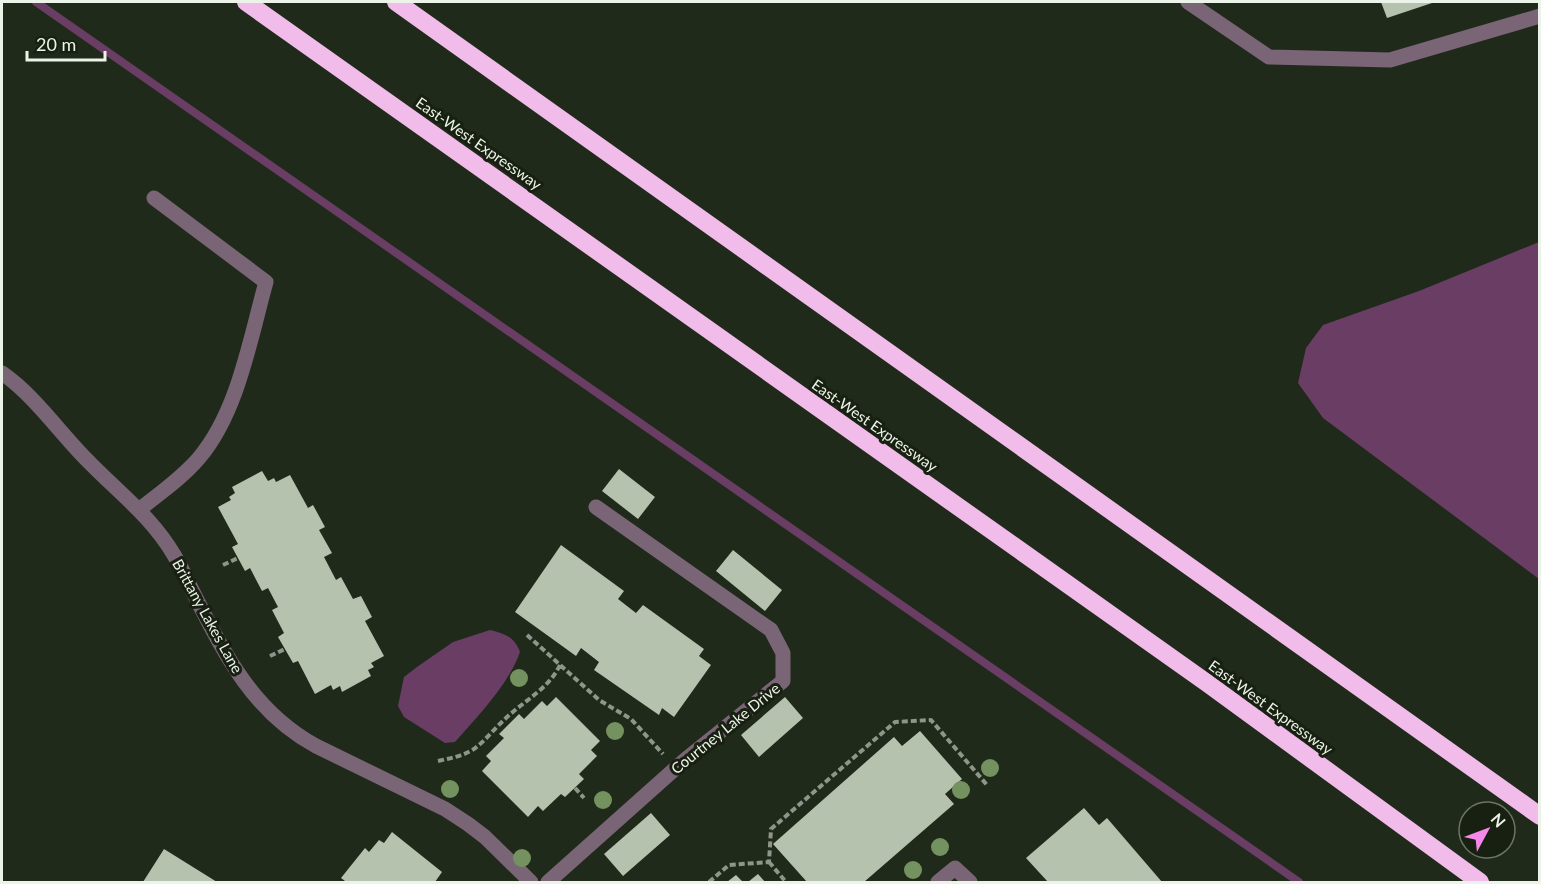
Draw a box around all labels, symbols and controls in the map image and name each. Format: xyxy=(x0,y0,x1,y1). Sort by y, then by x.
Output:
scale bar xyxy=(27,24,105,62)
text: 20 m xyxy=(36,33,76,55)
street label: East-West Expressway xyxy=(413,93,545,193)
street label: East-West Expressway xyxy=(809,375,941,475)
street label: Brittany Lakes Lane xyxy=(169,556,247,676)
street label: East-West Expressway xyxy=(1205,656,1337,758)
street label: Courtney Lake Drive xyxy=(667,679,783,777)
north arrow xyxy=(1457,800,1517,860)
text: N xyxy=(1487,809,1510,831)

